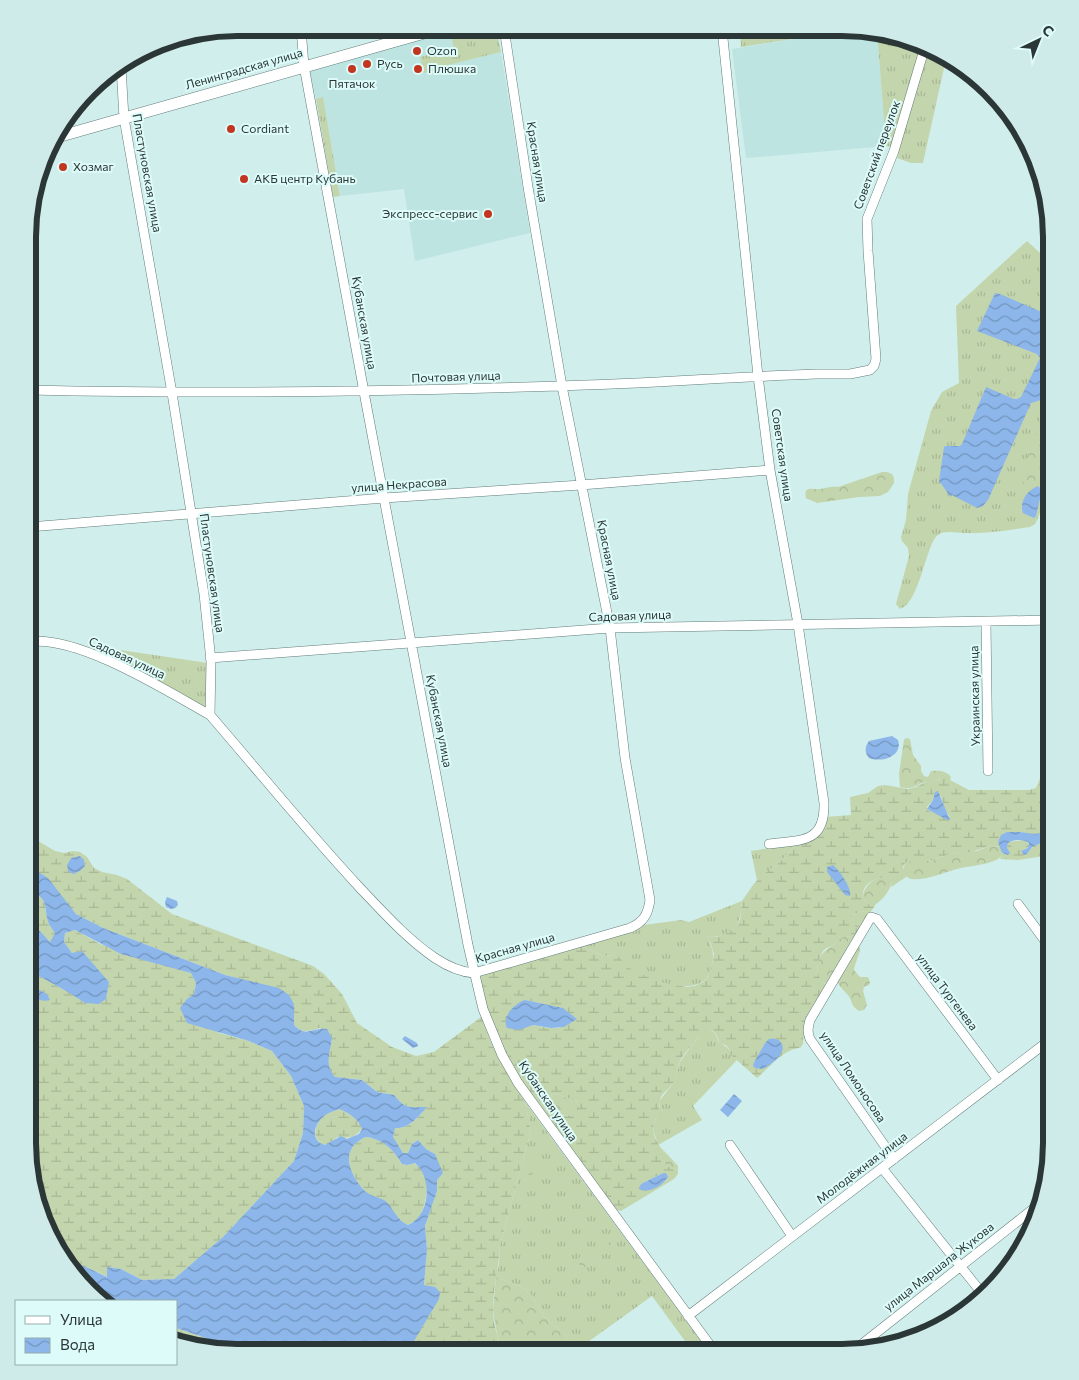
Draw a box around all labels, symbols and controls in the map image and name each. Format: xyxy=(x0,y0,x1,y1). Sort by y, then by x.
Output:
north arrow xyxy=(1014,15,1064,65)
text: С xyxy=(1039,21,1058,40)
place label: Ozon xyxy=(427,43,457,57)
street label: Ленинградская улица xyxy=(183,45,304,92)
marker: Ozon xyxy=(411,45,423,57)
place label: Русь xyxy=(377,56,403,70)
marker: Русь xyxy=(361,58,373,70)
place label: Плюшка xyxy=(428,61,476,75)
marker: Пятачок xyxy=(346,63,358,75)
marker: Плюшка xyxy=(412,63,424,75)
place label: Пятачок xyxy=(328,76,376,90)
street label: Советский переулок xyxy=(850,98,902,211)
street label: Пластуновская улица xyxy=(131,112,165,233)
street label: Красная улица xyxy=(525,120,551,203)
place label: Cordiant xyxy=(241,121,289,135)
marker: Cordiant xyxy=(225,123,237,135)
place label: Хозмаг xyxy=(73,159,114,173)
marker: Хозмаг xyxy=(57,161,69,173)
place label: АКБ центр Кубань xyxy=(254,171,356,185)
marker: АКБ центр Кубань xyxy=(238,173,250,185)
place label: Экспресс-сервис xyxy=(382,206,478,220)
marker: Экспресс-сервис xyxy=(482,208,494,220)
street label: Кубанская улица xyxy=(350,275,380,370)
street label: Почтовая улица xyxy=(411,367,501,385)
street label: Советская улица xyxy=(770,408,796,502)
street label: улица Некрасова xyxy=(351,474,447,494)
street label: Пластуновская улица xyxy=(198,512,228,633)
street label: Красная улица xyxy=(595,518,625,601)
street label: Садовая улица xyxy=(588,607,672,623)
street label: Садовая улица xyxy=(87,633,168,681)
street label: Украинская улица xyxy=(966,646,982,746)
street label: Кубанская улица xyxy=(424,673,456,768)
street label: Красная улица xyxy=(474,929,556,965)
street label: улица Тургенева xyxy=(914,950,981,1033)
street label: улица Ломоносова xyxy=(818,1028,889,1125)
street label: Кубанская улица xyxy=(517,1057,581,1143)
street label: Молодёжная улица xyxy=(813,1129,910,1206)
street label: улица Маршала Жукова xyxy=(881,1219,996,1313)
legend xyxy=(15,1300,178,1365)
text: Улица xyxy=(60,1310,102,1328)
text: Вода xyxy=(60,1335,95,1353)

